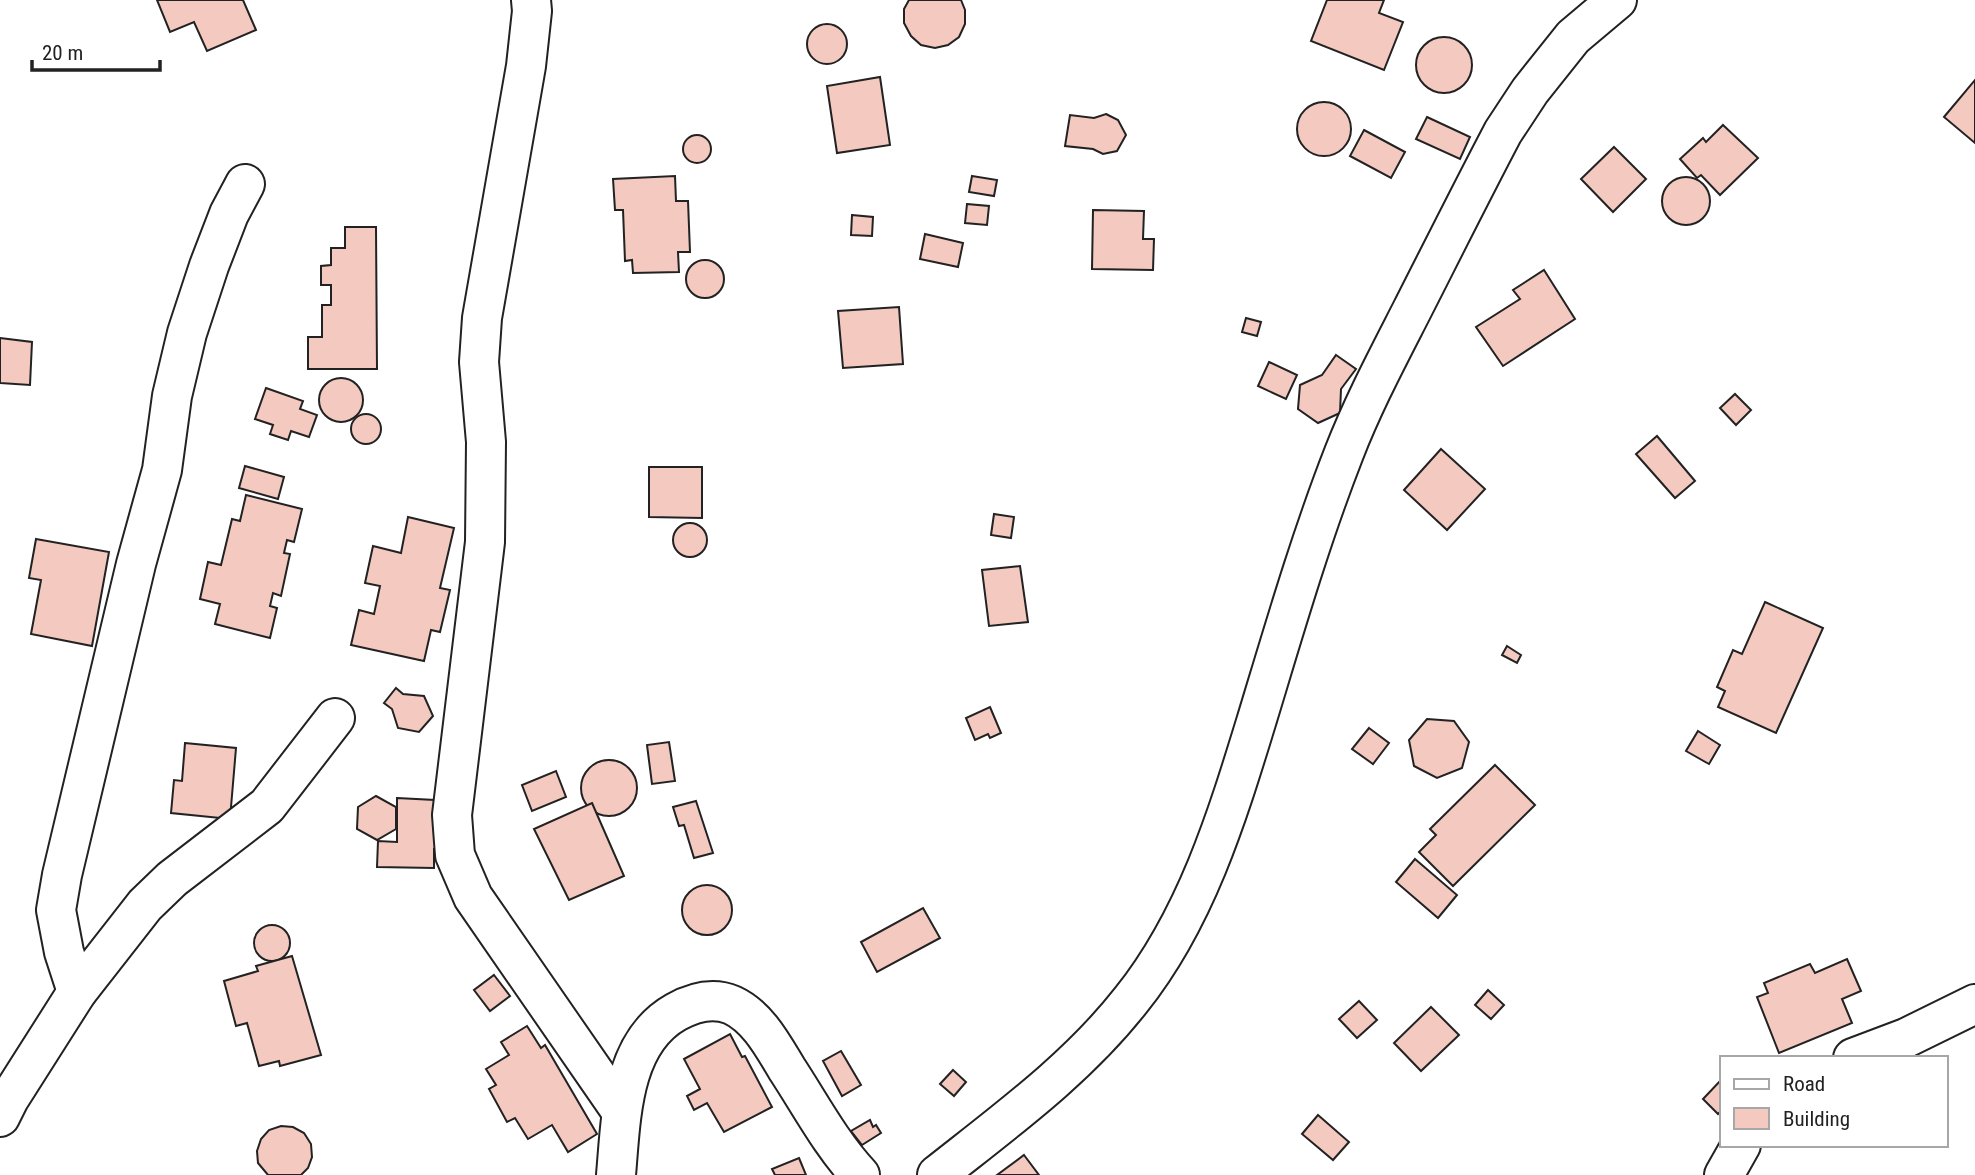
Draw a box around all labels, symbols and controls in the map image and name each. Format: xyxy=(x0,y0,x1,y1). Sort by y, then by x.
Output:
scale bar xyxy=(32,28,159,72)
text: 20 m xyxy=(42,41,83,65)
legend xyxy=(1720,1056,1947,1147)
text: Road xyxy=(1783,1072,1825,1096)
text: Building xyxy=(1783,1107,1850,1131)

